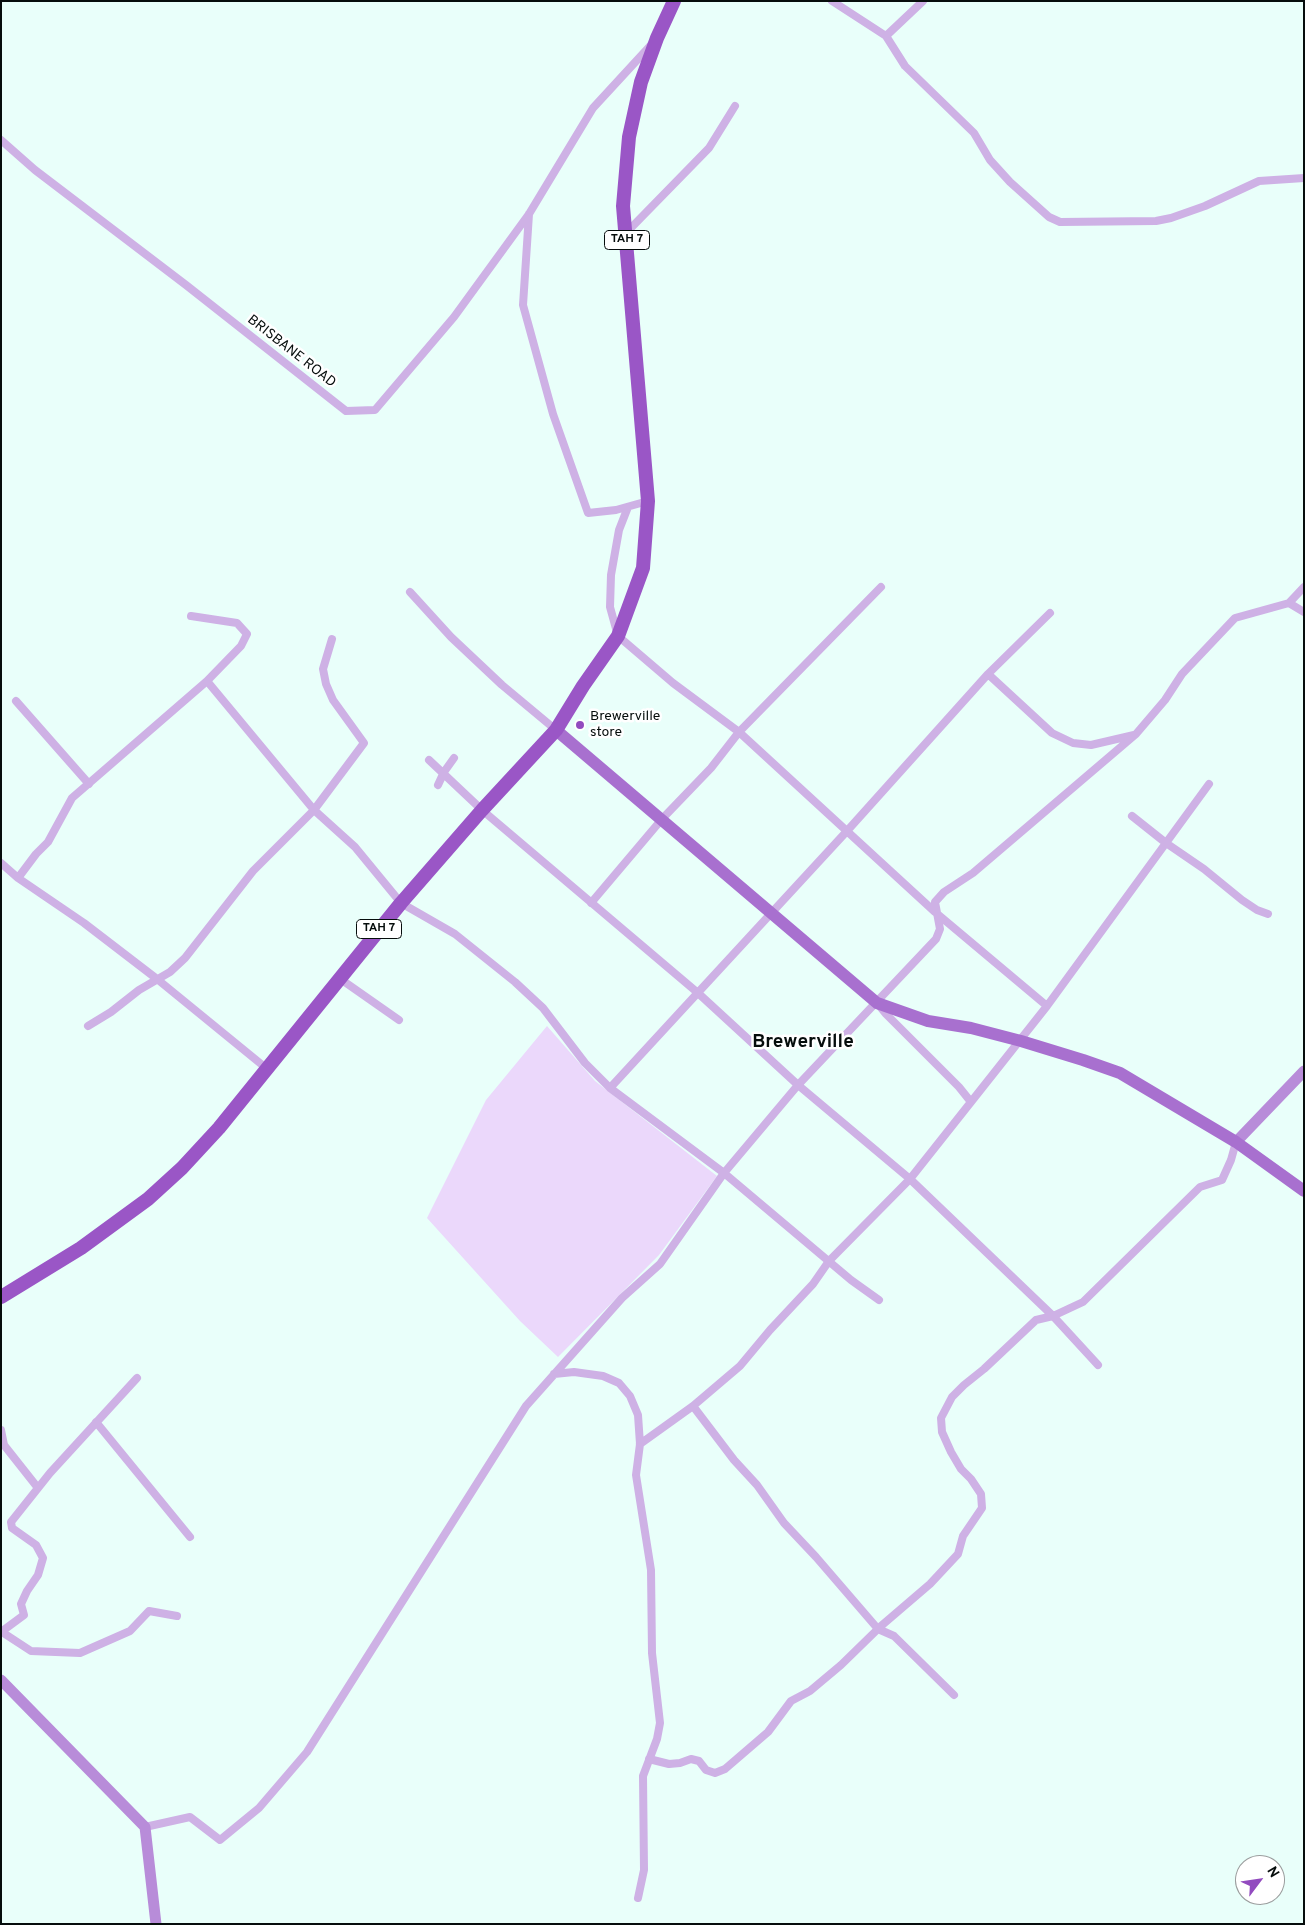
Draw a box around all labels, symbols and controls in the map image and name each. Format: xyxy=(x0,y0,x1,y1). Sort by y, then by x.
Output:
road number: TAH 7 xyxy=(604,230,650,250)
street label: BRISBANE ROAD xyxy=(243,312,339,392)
place label: Brewerville store xyxy=(590,709,660,742)
marker: Brewerville store xyxy=(574,719,586,731)
road number: TAH 7 xyxy=(356,920,402,939)
district label: Brewerville xyxy=(752,1032,854,1054)
north arrow xyxy=(1235,1855,1285,1905)
text: N xyxy=(1263,1864,1282,1881)

